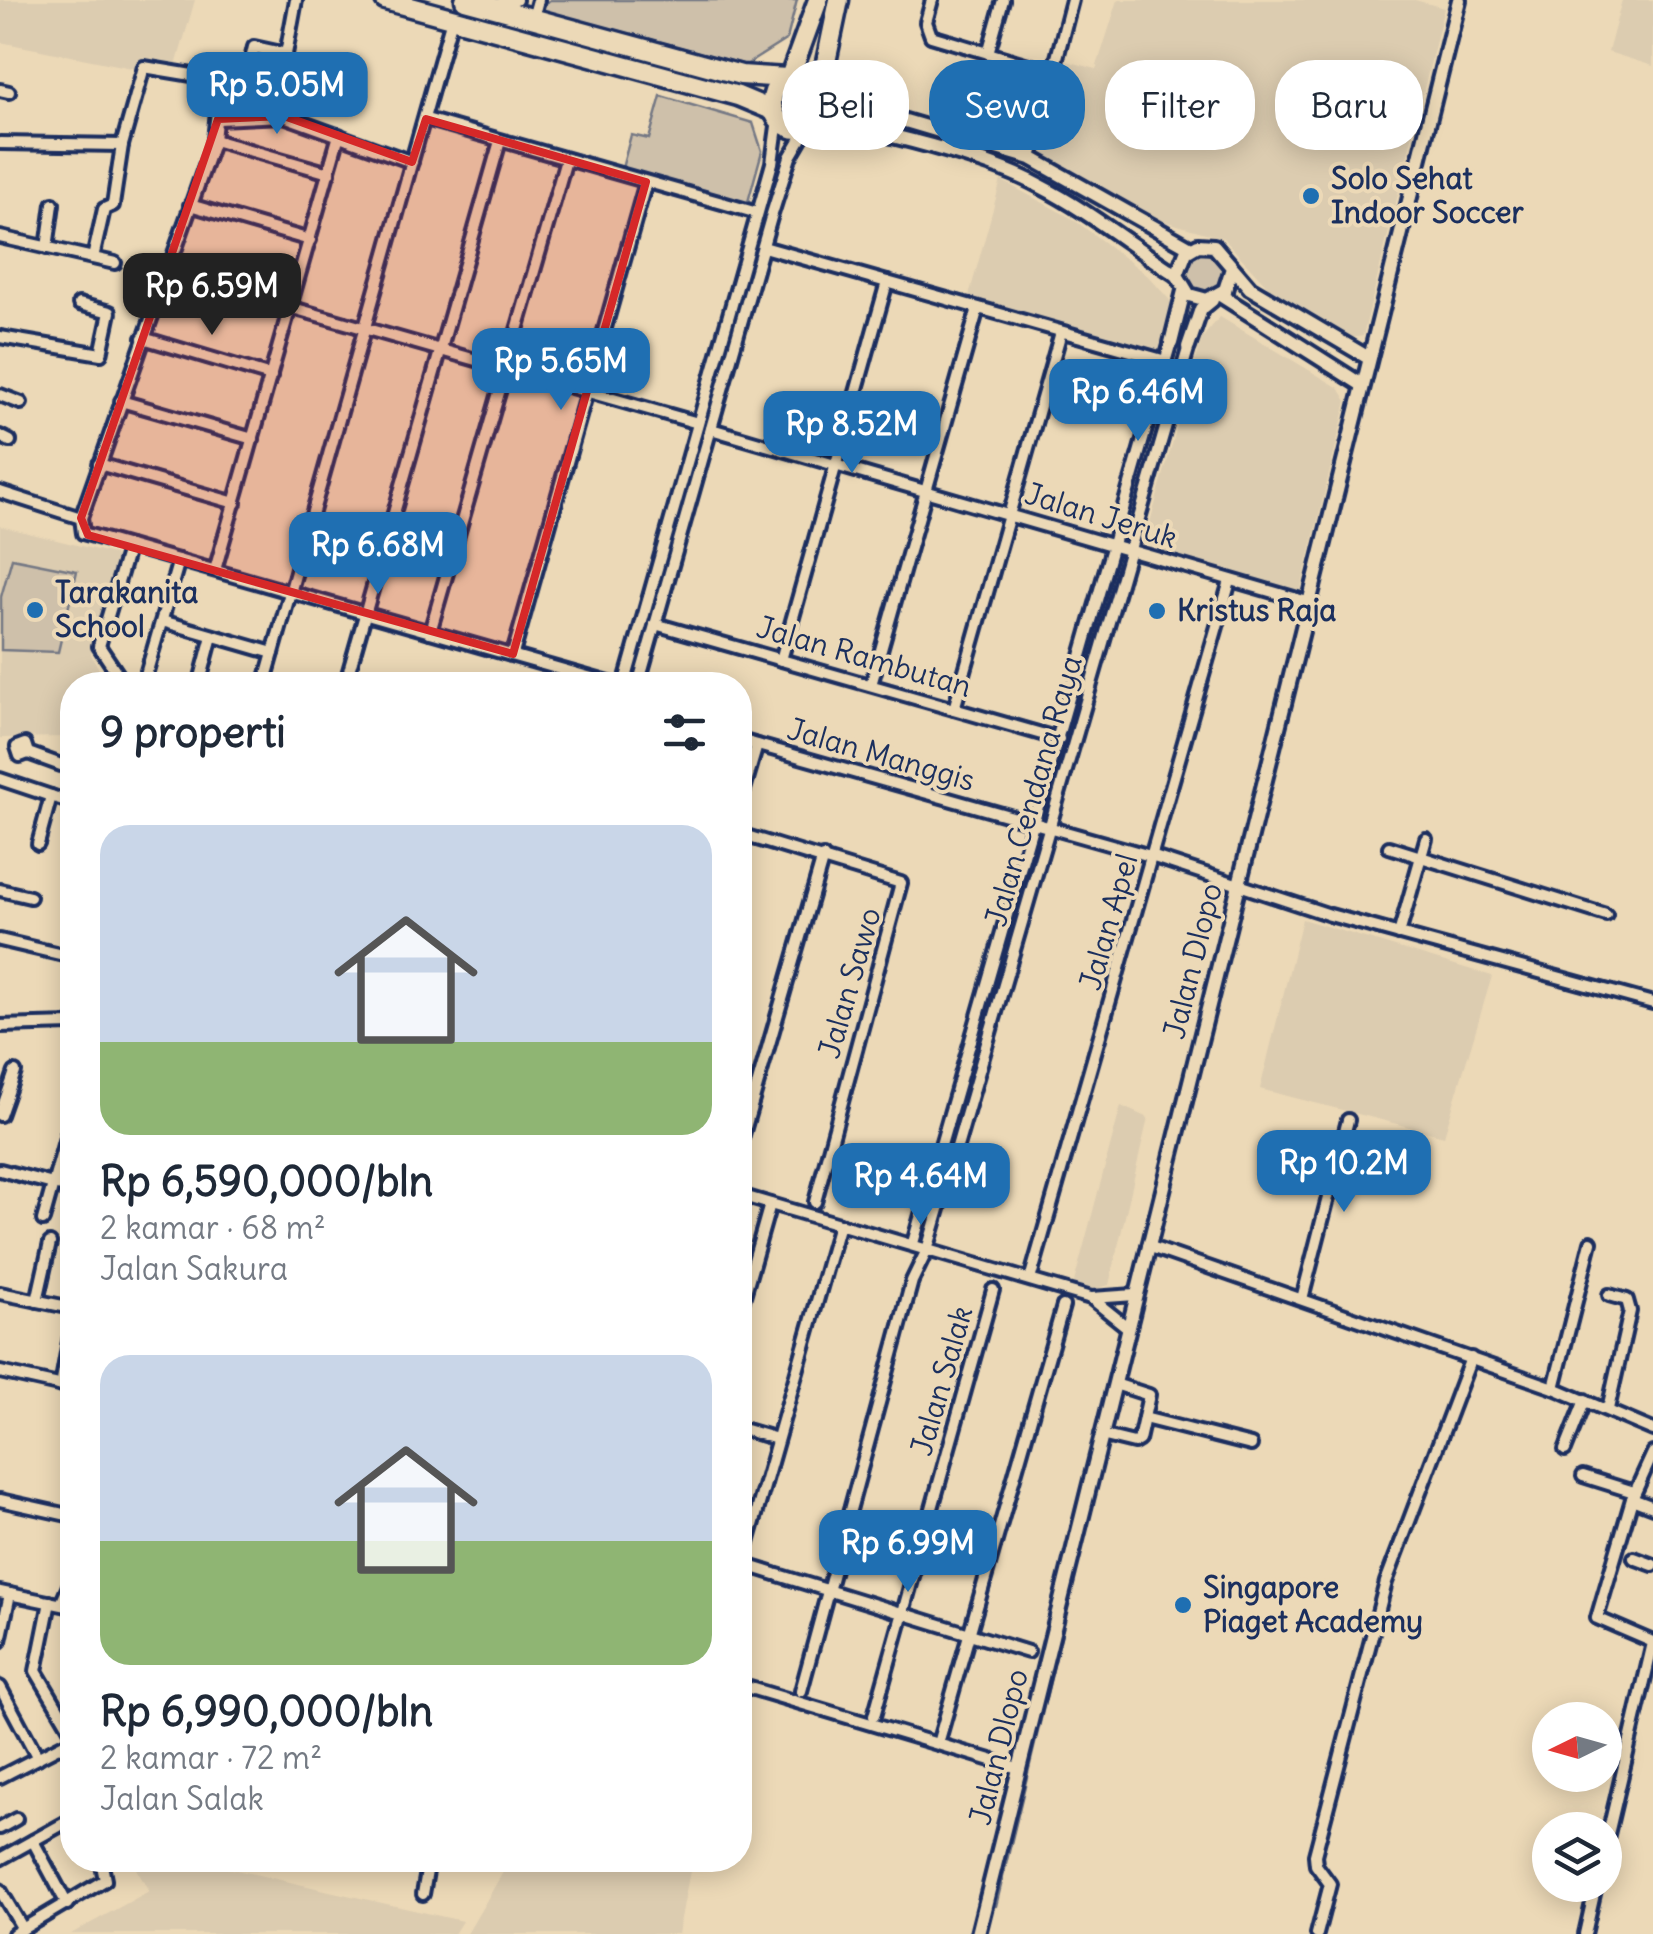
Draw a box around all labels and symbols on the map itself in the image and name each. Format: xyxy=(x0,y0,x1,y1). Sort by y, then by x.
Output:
pin: Rp 5.05M xyxy=(174,52,380,137)
place label: Solo Sehat Indoor Soccer xyxy=(1331,159,1524,231)
marker: Solo Sehat Indoor Soccer xyxy=(1300,185,1322,207)
pin: Rp 6.59M xyxy=(109,253,315,338)
pin: Rp 5.65M xyxy=(458,328,664,413)
pin: Rp 6.46M xyxy=(1035,359,1241,444)
pin: Rp 8.52M xyxy=(749,391,955,476)
street label: Jalan Jeruk xyxy=(1021,474,1182,556)
pin: Rp 6.68M xyxy=(275,512,481,597)
place label: Tarakanita School xyxy=(55,573,198,645)
place label: Kristus Raja xyxy=(1177,591,1336,629)
marker: Tarakanita School xyxy=(24,599,46,621)
marker: Kristus Raja xyxy=(1146,600,1168,622)
street label: Jalan Rambutan xyxy=(752,607,976,705)
street label: Jalan Cendana Raya xyxy=(976,651,1090,930)
street label: Jalan Manggis xyxy=(783,709,979,799)
street label: Jalan Apel xyxy=(1070,849,1146,994)
street label: Jalan Dlopo xyxy=(1154,879,1230,1043)
street label: Jalan Sawo xyxy=(809,903,889,1062)
pin: Rp 10.2M xyxy=(1241,1130,1447,1215)
pin: Rp 4.64M xyxy=(818,1143,1024,1228)
street label: Jalan Salak xyxy=(902,1302,980,1460)
pin: Rp 6.99M xyxy=(805,1510,1011,1595)
place label: Singapore Piaget Academy xyxy=(1203,1568,1423,1640)
marker: Singapore Piaget Academy xyxy=(1172,1594,1194,1616)
street label: Jalan Dlopo xyxy=(960,1665,1036,1829)
north arrow xyxy=(1532,1702,1622,1792)

